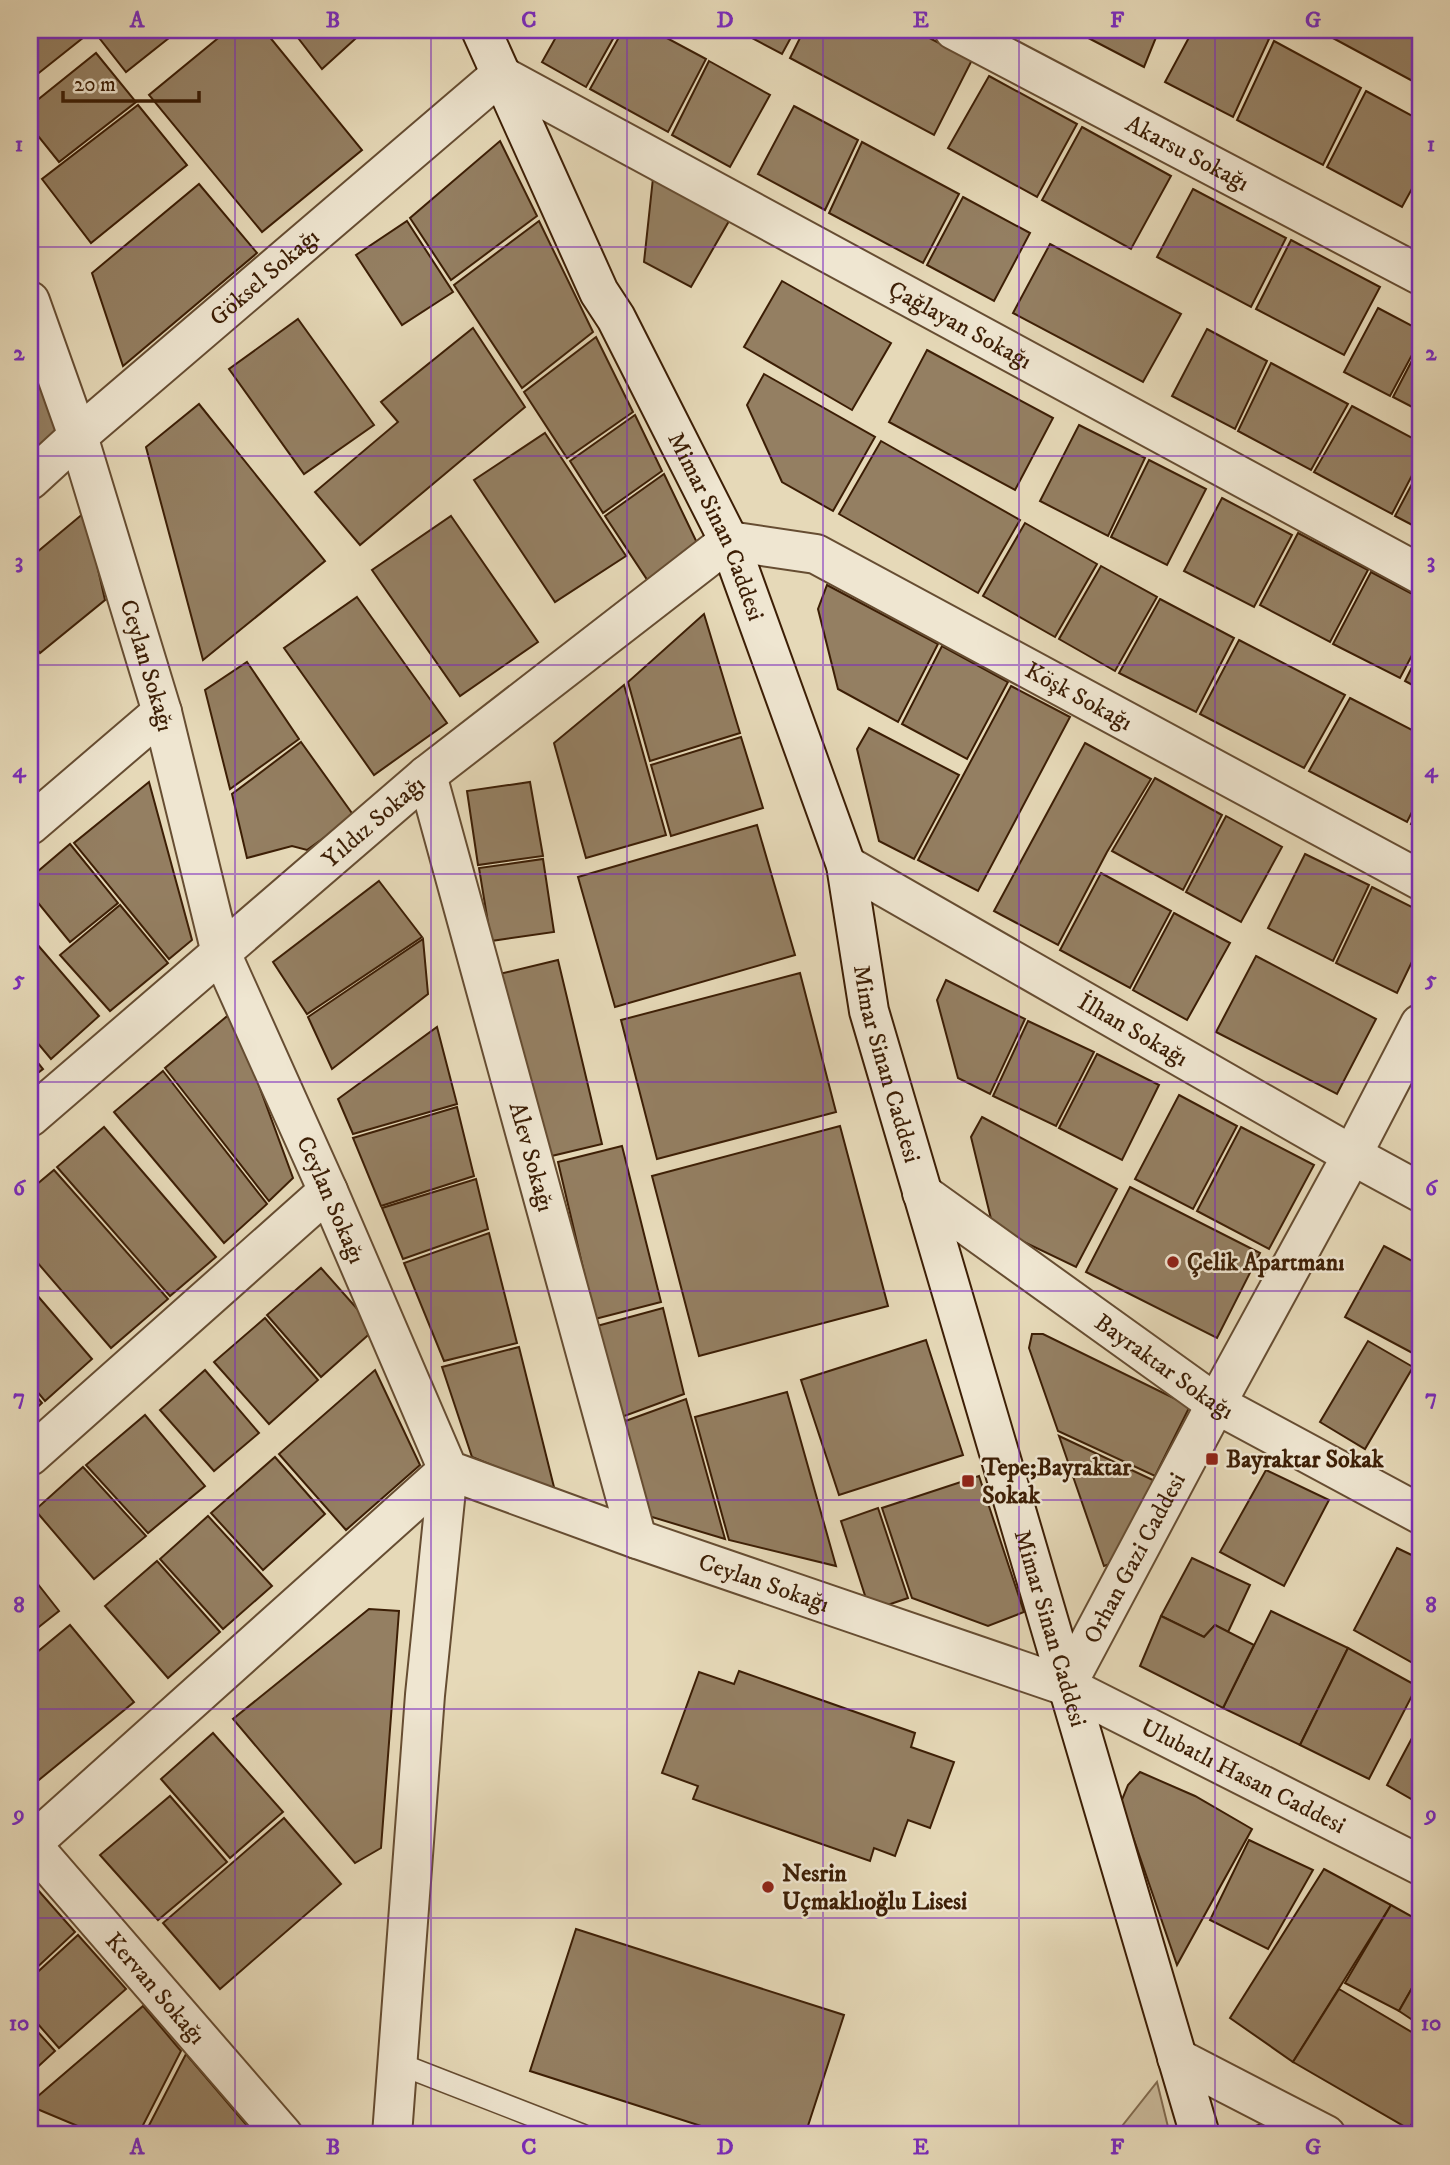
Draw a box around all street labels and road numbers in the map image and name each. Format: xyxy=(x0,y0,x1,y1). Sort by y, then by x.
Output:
street label: Akarsu Sokağı xyxy=(1120,109,1254,198)
street label: Göksel Sokağı xyxy=(204,222,326,333)
street label: Çağlayan Sokağı xyxy=(883,274,1037,376)
street label: Mimar Sinan Caddesi xyxy=(660,427,771,625)
street label: Ceylan Sokağı xyxy=(113,596,180,735)
street label: Köşk Sokağı xyxy=(1020,656,1137,738)
street label: Yıldız Sokağı xyxy=(316,769,432,875)
street label: Mimar Sinan Caddesi xyxy=(846,963,927,1166)
street label: İlhan Sokağı xyxy=(1072,986,1193,1074)
street label: Alev Sokağı xyxy=(502,1099,560,1215)
street label: Ceylan Sokağı xyxy=(289,1132,371,1268)
street label: Bayraktar Sokağı xyxy=(1088,1308,1238,1427)
street label: Orhan Gazi Caddesi xyxy=(1077,1468,1193,1649)
street label: Mimar Sinan Caddesi xyxy=(1007,1526,1093,1730)
street label: Ceylan Sokağı xyxy=(694,1547,833,1620)
street label: Ulubatlı Hasan Caddesi xyxy=(1135,1712,1350,1841)
street label: Kervan Sokağı xyxy=(98,1927,212,2051)

